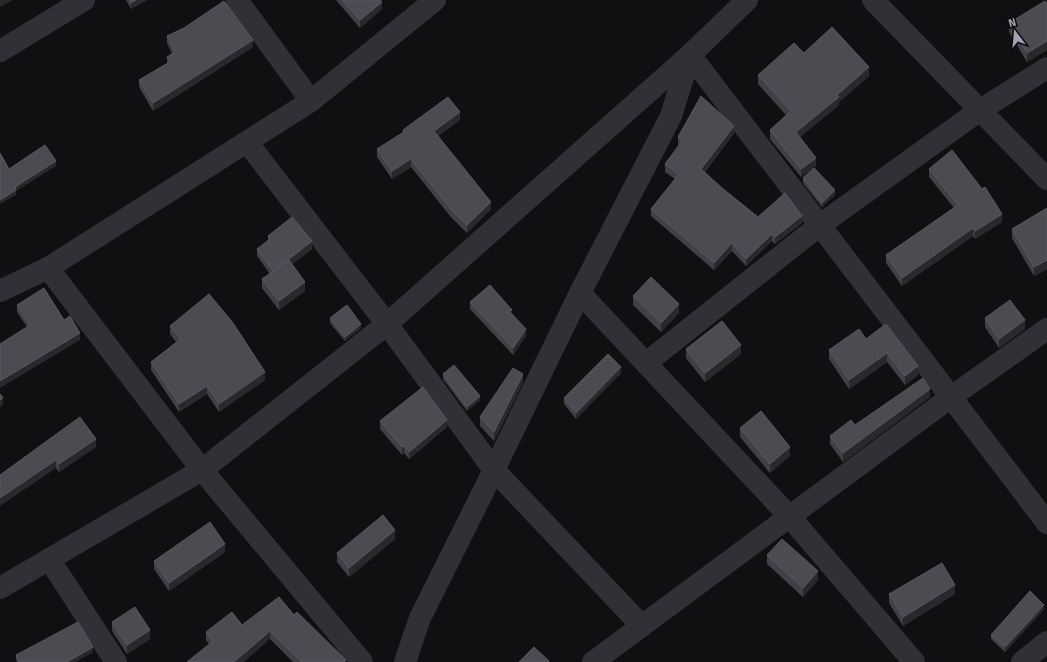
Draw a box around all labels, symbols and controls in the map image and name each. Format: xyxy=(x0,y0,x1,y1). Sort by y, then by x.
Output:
north arrow xyxy=(995,12,1035,52)
text: N xyxy=(1007,16,1018,30)

